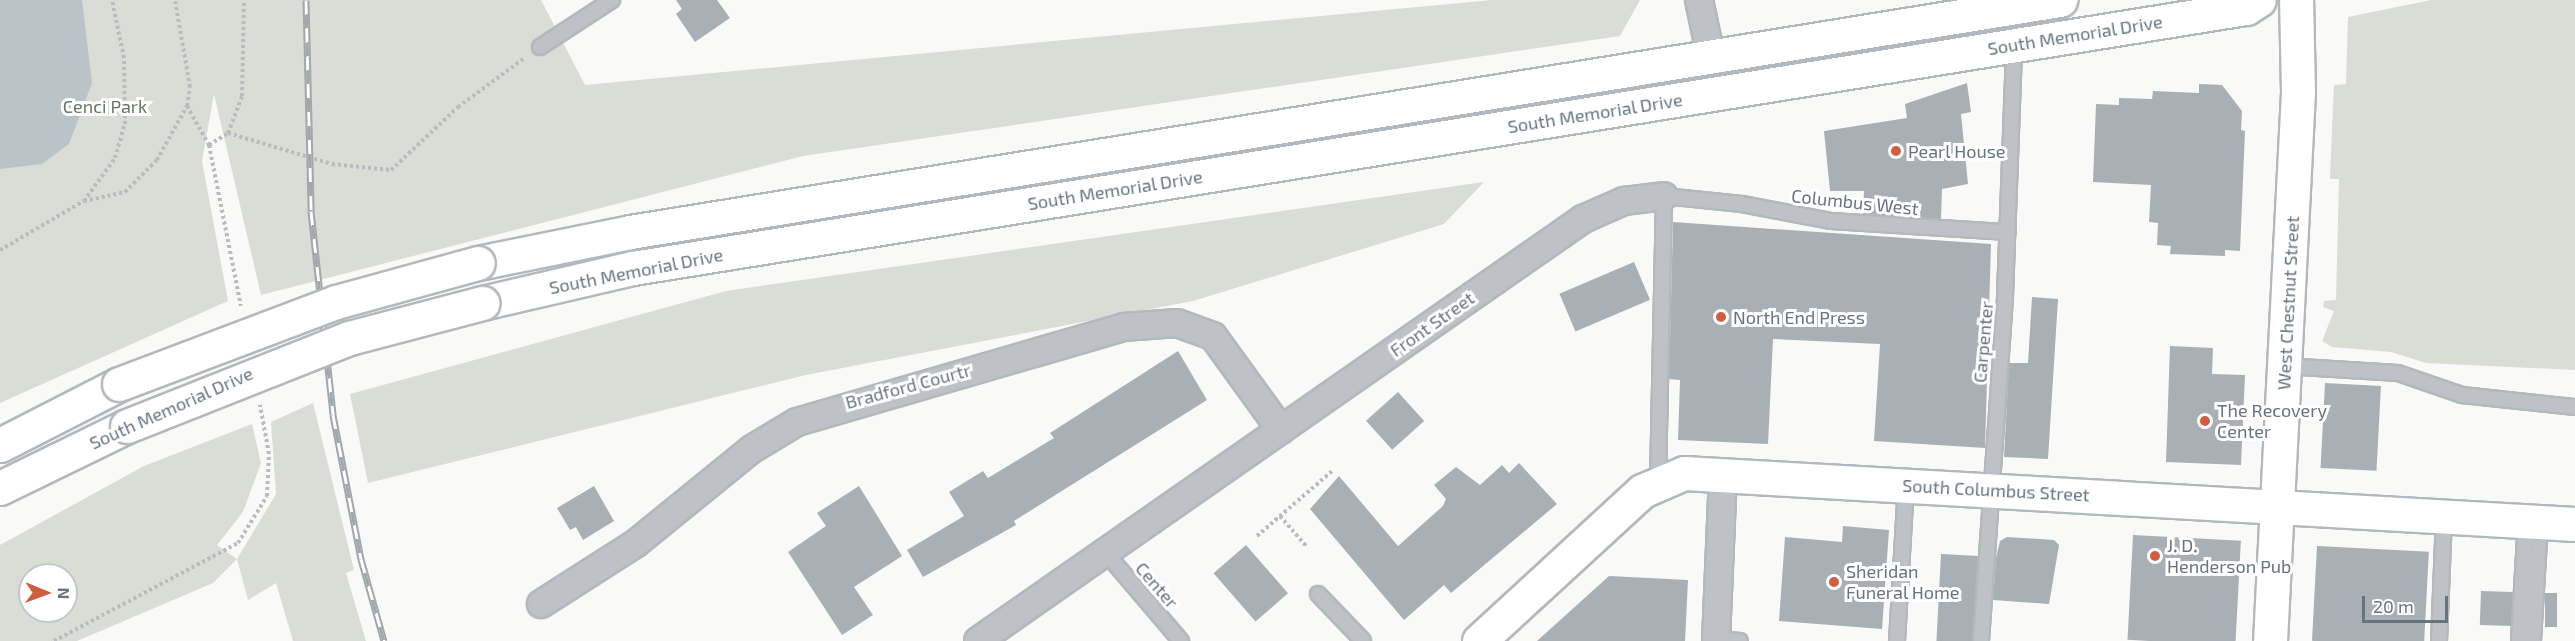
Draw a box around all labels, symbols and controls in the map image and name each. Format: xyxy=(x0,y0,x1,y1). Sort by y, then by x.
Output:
street label: South Memorial Drive xyxy=(1986,10,2164,60)
street label: South Memorial Drive xyxy=(1506,88,1684,138)
park label: Cenci Park xyxy=(63,95,147,117)
place label: Pearl House xyxy=(1908,140,2006,162)
marker: Pearl House xyxy=(1889,144,1903,158)
street label: South Memorial Drive xyxy=(1026,165,1204,215)
street label: Columbus West xyxy=(1790,185,1920,219)
street label: West Chestnut Street xyxy=(2273,215,2303,391)
street label: South Memorial Drive xyxy=(547,244,725,298)
street label: Front Street xyxy=(1386,287,1478,361)
street label: Carpenter xyxy=(1969,300,1997,384)
place label: North End Press xyxy=(1733,306,1865,328)
marker: North End Press xyxy=(1714,310,1728,324)
street label: Bradford Courtr xyxy=(843,359,973,413)
street label: South Memorial Drive xyxy=(86,362,256,454)
place label: The Recovery Center xyxy=(2217,400,2327,442)
marker: The Recovery Center xyxy=(2198,414,2212,428)
street label: South Columbus Street xyxy=(1902,474,2090,506)
place label: J. D. Henderson Pub xyxy=(2167,535,2291,578)
marker: J. D. Henderson Pub xyxy=(2148,549,2162,563)
street label: Center xyxy=(1131,557,1183,613)
place label: Sheridan Funeral Home xyxy=(1846,561,1960,604)
north arrow xyxy=(18,563,78,623)
marker: Sheridan Funeral Home xyxy=(1827,575,1841,589)
scale bar xyxy=(2365,584,2450,622)
text: N xyxy=(55,587,74,599)
text: 20 m xyxy=(2373,595,2414,617)

